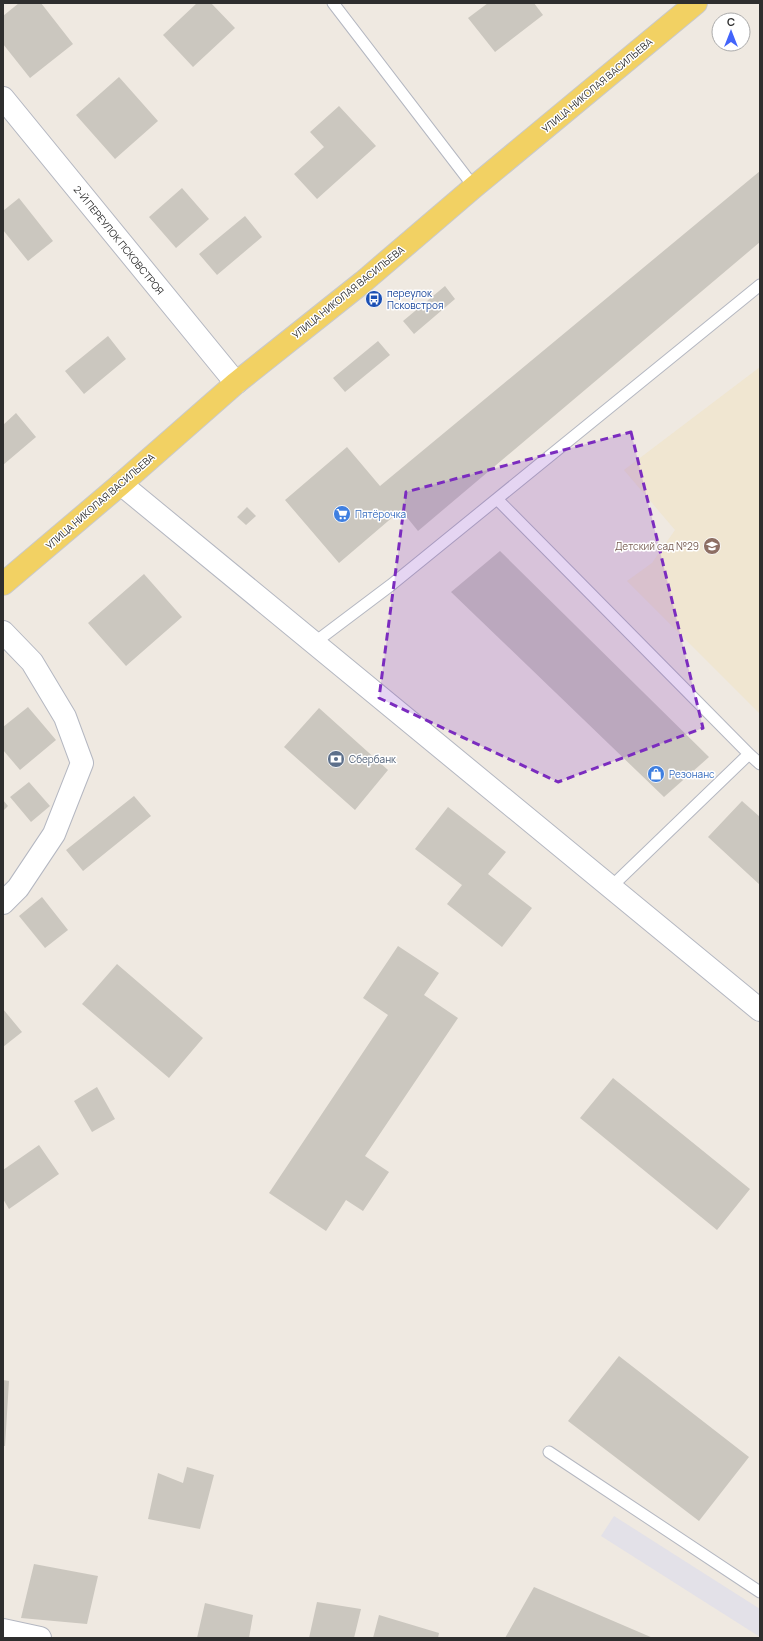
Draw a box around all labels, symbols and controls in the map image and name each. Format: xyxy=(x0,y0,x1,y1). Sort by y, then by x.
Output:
north arrow xyxy=(711,12,751,52)
text: С xyxy=(727,14,735,29)
street label: УЛИЦА НИКОЛАЯ ВАСИЛЬЕВА xyxy=(539,34,656,135)
street label: 2-Й ПЕРЕУЛОК ПСКОВСТРОЯ xyxy=(71,183,167,297)
street label: УЛИЦА НИКОЛАЯ ВАСИЛЬЕВА xyxy=(289,242,407,342)
place label: переулок Псковстроя xyxy=(387,286,443,312)
bus stop icon: переулок Псковстроя xyxy=(364,289,384,309)
street label: УЛИЦА НИКОЛАЯ ВАСИЛЬЕВА xyxy=(42,449,158,552)
supermarket icon: Пятёрочка xyxy=(332,504,352,524)
place label: Пятёрочка xyxy=(355,507,406,521)
school or university icon: Детский сад №29 xyxy=(702,536,722,556)
place label: Детский сад №29 xyxy=(615,539,699,553)
bank icon: Сбербанк xyxy=(326,749,346,769)
place label: Сбербанк xyxy=(349,752,397,766)
shop icon: Резонанс xyxy=(646,764,666,784)
place label: Резонанс xyxy=(669,767,715,781)

